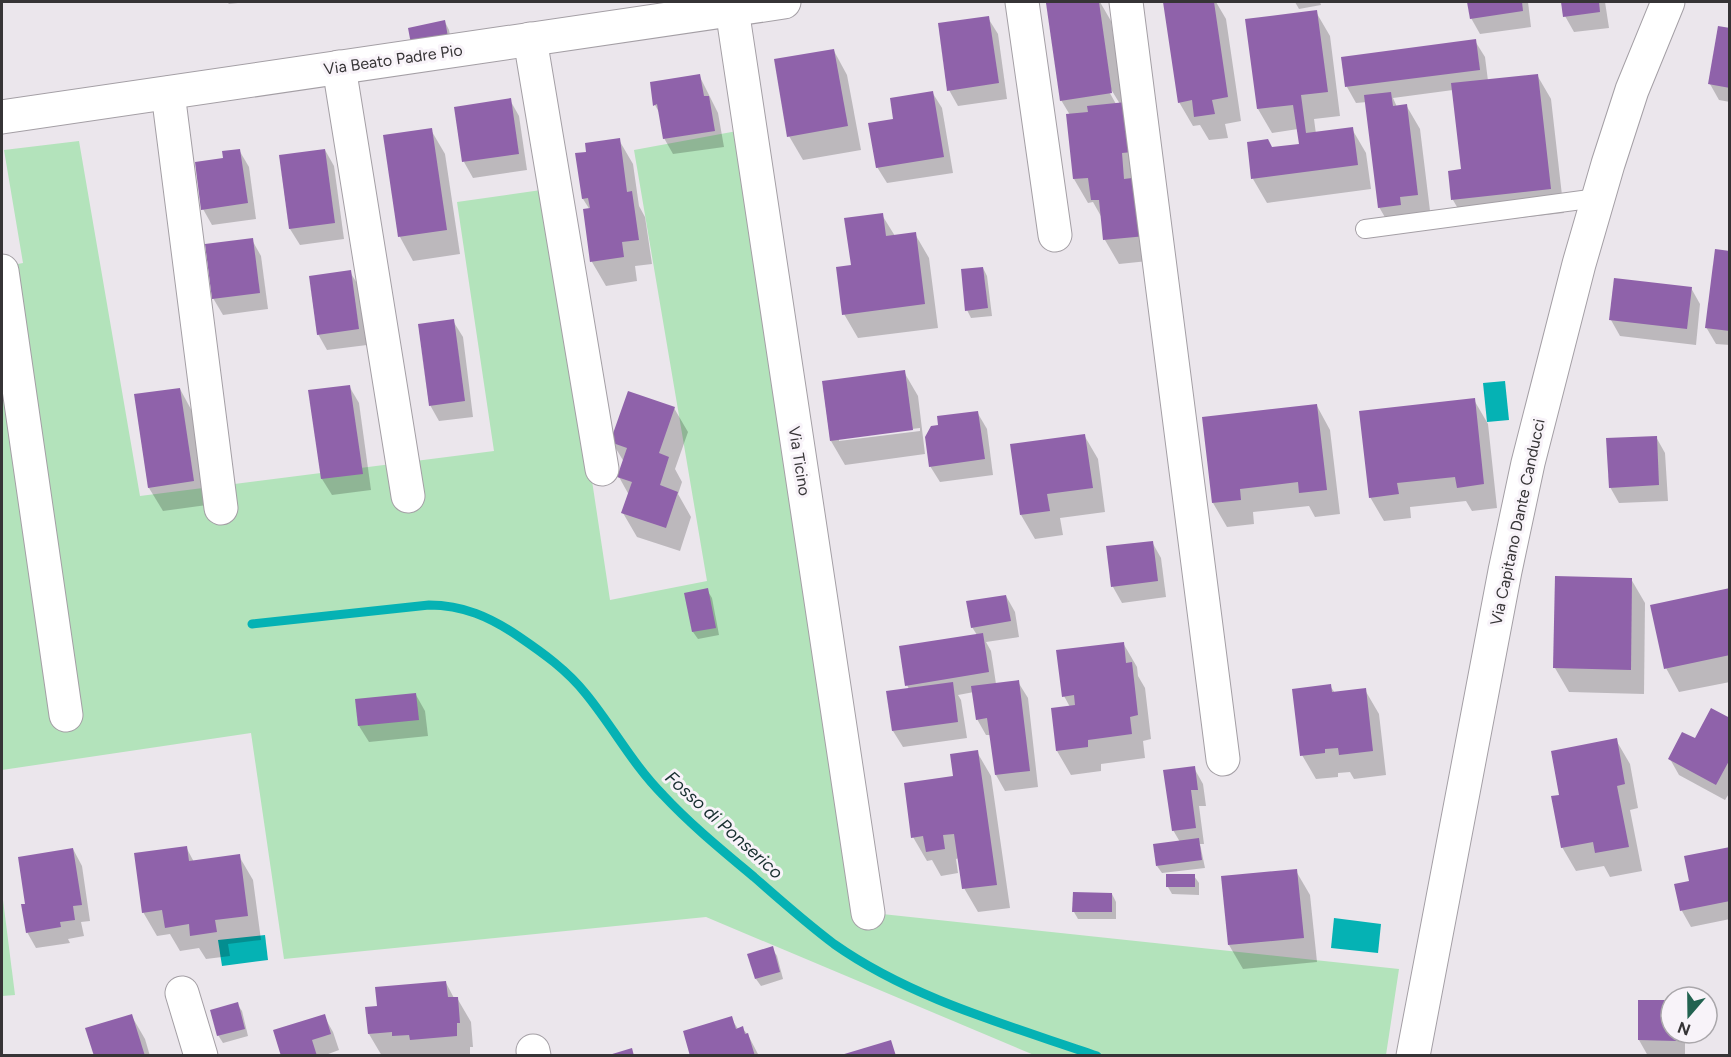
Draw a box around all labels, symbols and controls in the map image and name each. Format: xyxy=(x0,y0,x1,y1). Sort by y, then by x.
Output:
street label: Via Beato Padre Pio xyxy=(323,40,464,79)
street label: Via Capitano Dante Canducci xyxy=(1486,417,1549,627)
street label: Via Ticino xyxy=(785,425,814,497)
water label: Fosso di Ponserico xyxy=(661,766,787,884)
north arrow xyxy=(1659,985,1719,1045)
text: N xyxy=(1675,1018,1693,1040)

